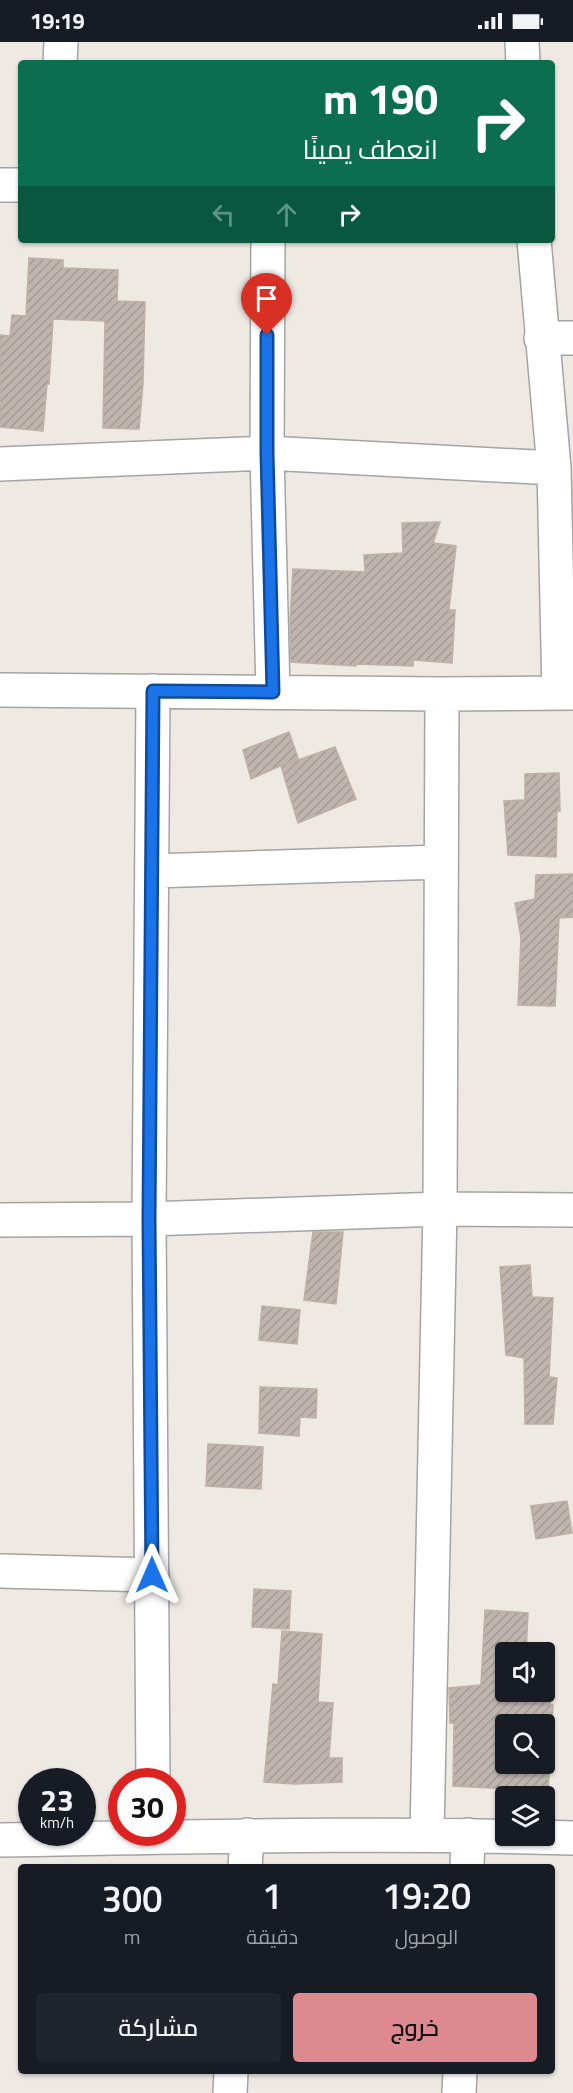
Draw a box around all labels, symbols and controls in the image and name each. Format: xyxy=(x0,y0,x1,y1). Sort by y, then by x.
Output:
text: 19:19 xyxy=(30,4,85,38)
text: 190 m xyxy=(323,66,438,130)
icon: right xyxy=(459,84,537,162)
text: انعطف يمينًا xyxy=(302,128,438,169)
icon: left xyxy=(207,198,240,231)
icon: ahead xyxy=(270,198,303,231)
icon: right xyxy=(333,198,366,231)
pin xyxy=(241,273,292,335)
icon: arrive xyxy=(250,282,283,315)
position arrow xyxy=(120,1543,184,1607)
map controls xyxy=(495,1642,555,1846)
button: sound xyxy=(495,1642,555,1702)
button: search xyxy=(495,1714,555,1774)
speed limit sign: 30 xyxy=(108,1768,186,1846)
text: 23 xyxy=(40,1777,74,1823)
button: layers xyxy=(495,1786,555,1846)
text: km/h xyxy=(40,1811,74,1834)
text: 1 xyxy=(262,1868,282,1923)
text: 19:20 xyxy=(382,1868,471,1923)
text: 300 xyxy=(102,1871,162,1926)
text: m xyxy=(124,1921,140,1952)
text: دقيقة xyxy=(246,1921,298,1952)
text: الوصول xyxy=(395,1921,458,1952)
button: مشاركة xyxy=(36,1993,281,2062)
button: خروج xyxy=(293,1993,537,2062)

